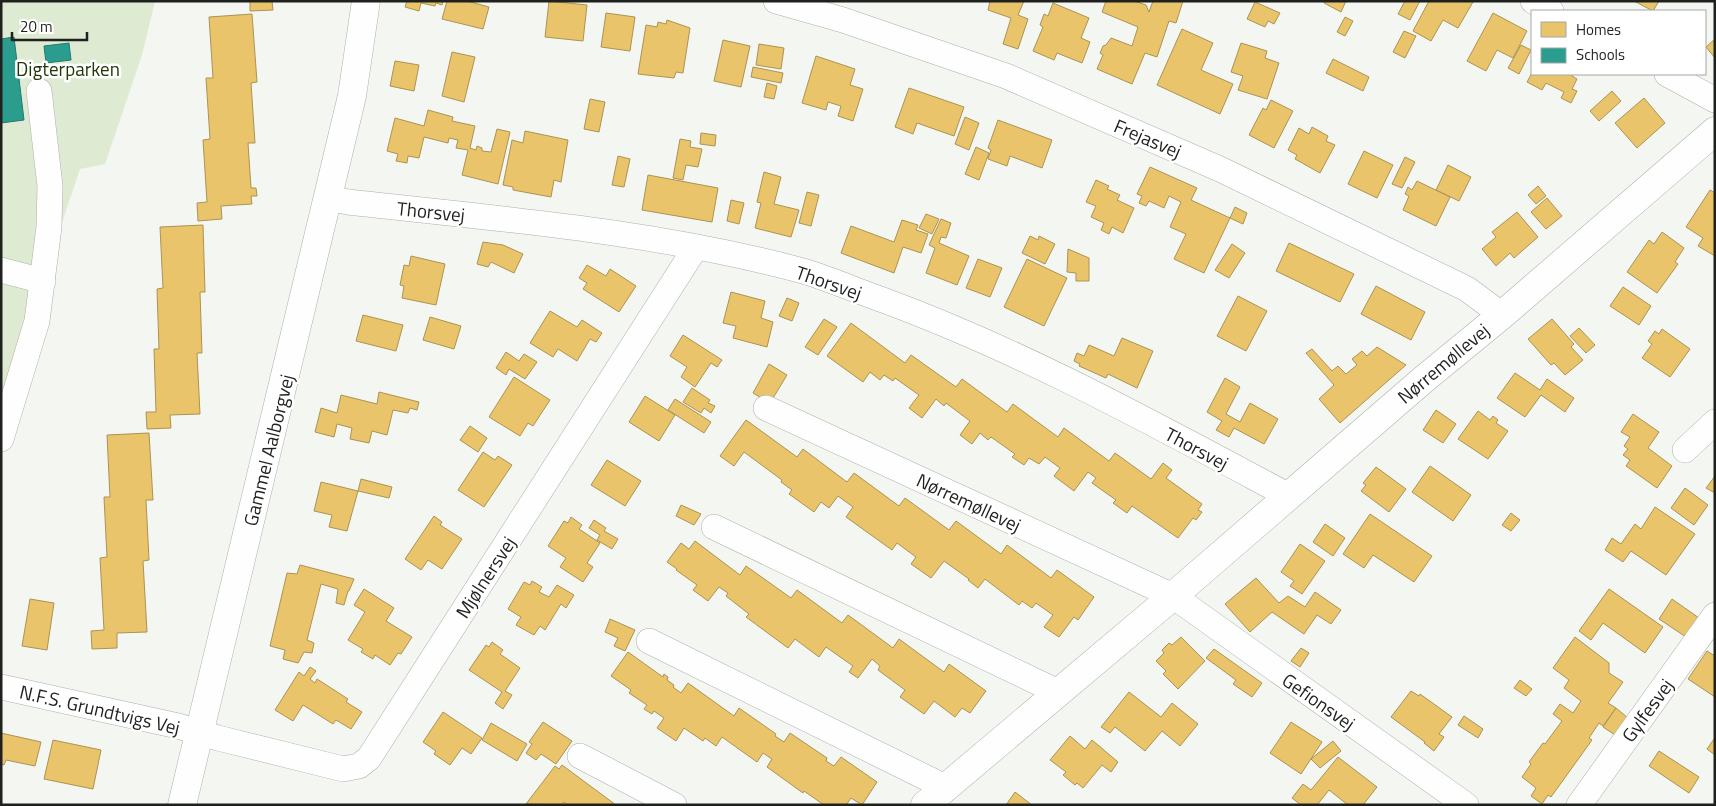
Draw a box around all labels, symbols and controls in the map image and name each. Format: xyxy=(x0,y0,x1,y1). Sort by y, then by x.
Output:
scale bar xyxy=(12,10,88,42)
legend xyxy=(1531,10,1706,75)
text: 20 m xyxy=(20,15,53,38)
text: Homes xyxy=(1576,18,1621,41)
text: Schools xyxy=(1576,43,1625,66)
park label: Digterparken xyxy=(16,54,120,83)
street label: Frejasvej xyxy=(1110,111,1186,165)
street label: Thorsvej xyxy=(396,193,466,229)
street label: Thorsvej xyxy=(792,257,866,307)
street label: Nørremøllevej xyxy=(1391,316,1495,410)
street label: Gammel Aalborgvej xyxy=(235,371,301,529)
street label: Thorsvej xyxy=(1160,419,1234,477)
street label: Nørremøllevej xyxy=(912,465,1026,539)
street label: Mjølnersvej xyxy=(448,530,522,624)
street label: Gefionsvej xyxy=(1277,665,1361,737)
street label: Gylfesvej xyxy=(1614,672,1680,748)
street label: N.F.S. Grundtvigs Vej xyxy=(17,676,183,742)

